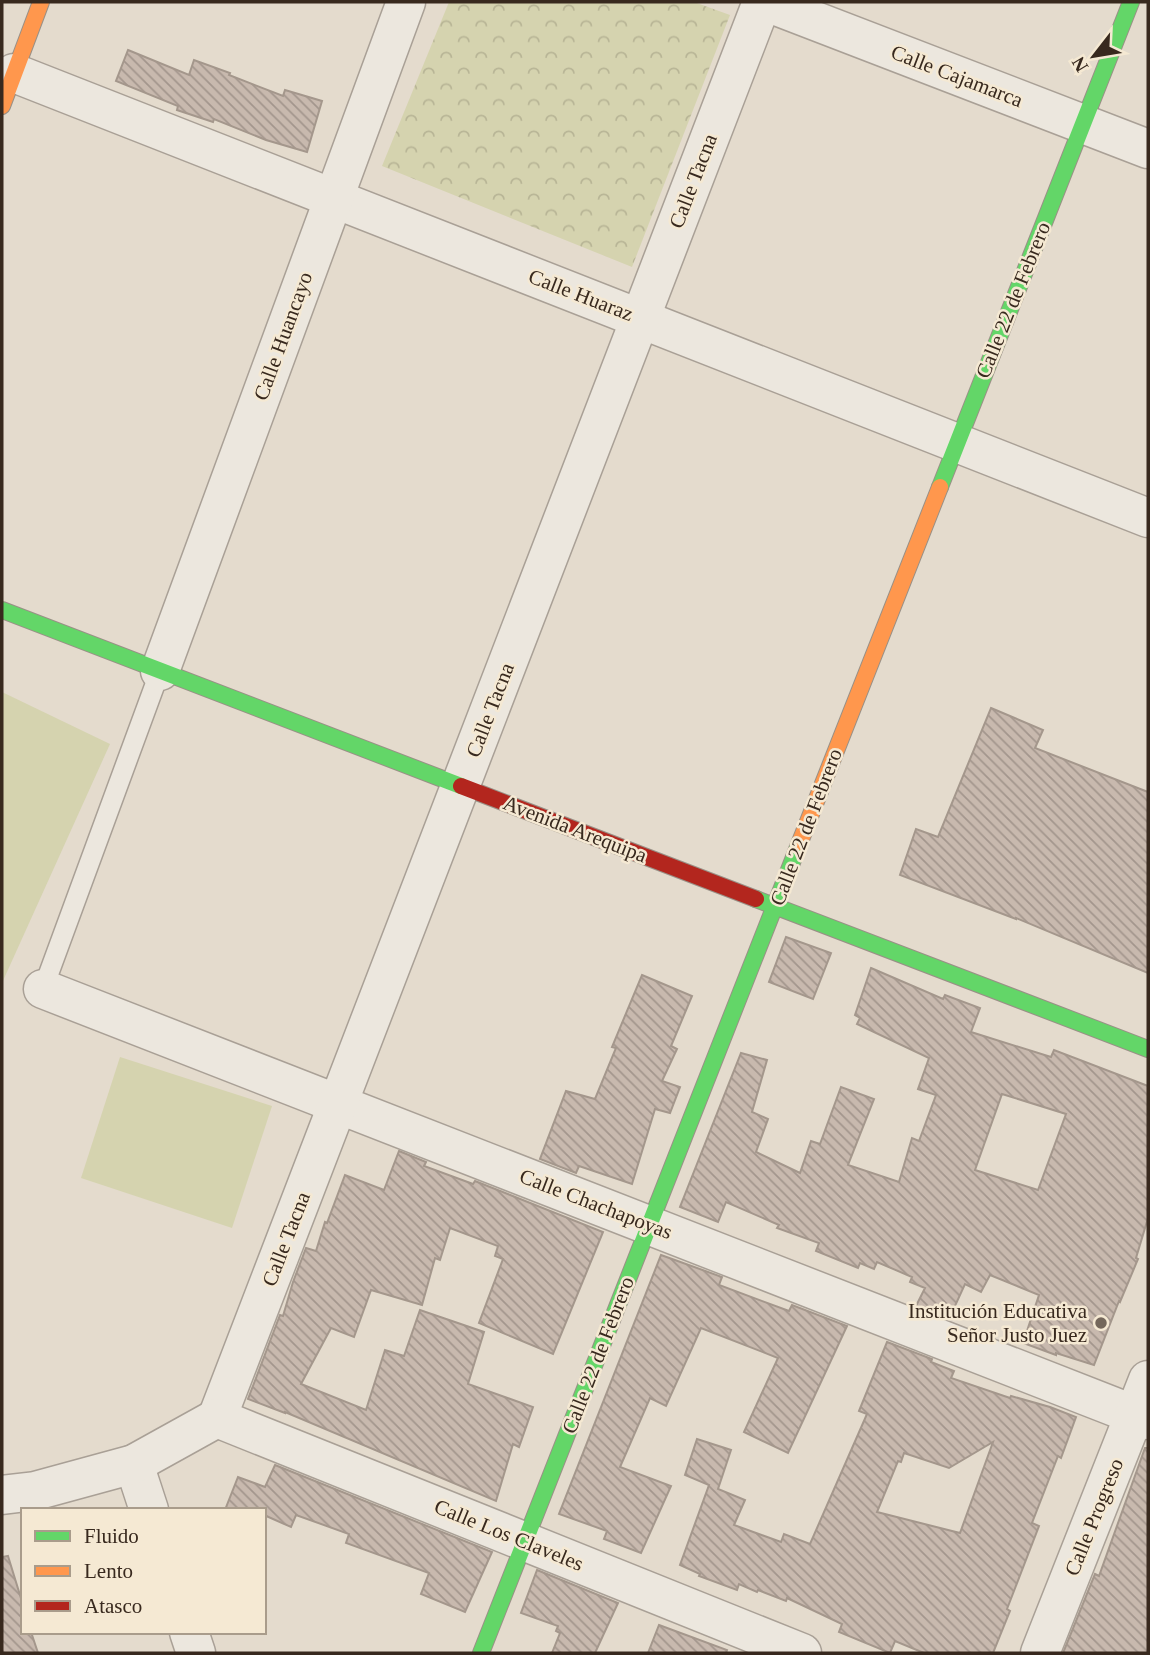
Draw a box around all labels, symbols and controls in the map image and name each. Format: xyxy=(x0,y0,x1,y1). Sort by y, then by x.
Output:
north arrow xyxy=(1059,21,1129,91)
street label: Calle Cajamarca xyxy=(888,40,1027,112)
text: N xyxy=(1067,53,1092,76)
street label: Calle Tacna xyxy=(664,130,722,232)
street label: Calle 22 de Febrero xyxy=(971,218,1055,382)
street label: Calle Huaraz xyxy=(525,264,637,326)
street label: Calle Huancayo xyxy=(249,269,317,403)
street label: Calle Tacna xyxy=(461,659,519,761)
street label: Calle 22 de Febrero xyxy=(765,745,847,909)
street label: Avenida Arequipa xyxy=(500,791,651,868)
street label: Calle Chachapoyas xyxy=(516,1164,676,1244)
street label: Calle Tacna xyxy=(257,1188,315,1290)
street label: Calle 22 de Febrero xyxy=(557,1273,639,1437)
place label: Institución Educativa Señor Justo Juez xyxy=(908,1299,1088,1347)
marker: Institución Educativa Señor Justo Juez xyxy=(1093,1315,1109,1331)
street label: Calle Progreso xyxy=(1060,1455,1128,1579)
street label: Calle Los Claveles xyxy=(431,1494,587,1576)
legend xyxy=(21,1508,266,1634)
text: Fluido xyxy=(84,1524,139,1548)
text: Lento xyxy=(84,1559,133,1583)
text: Atasco xyxy=(84,1594,142,1618)

